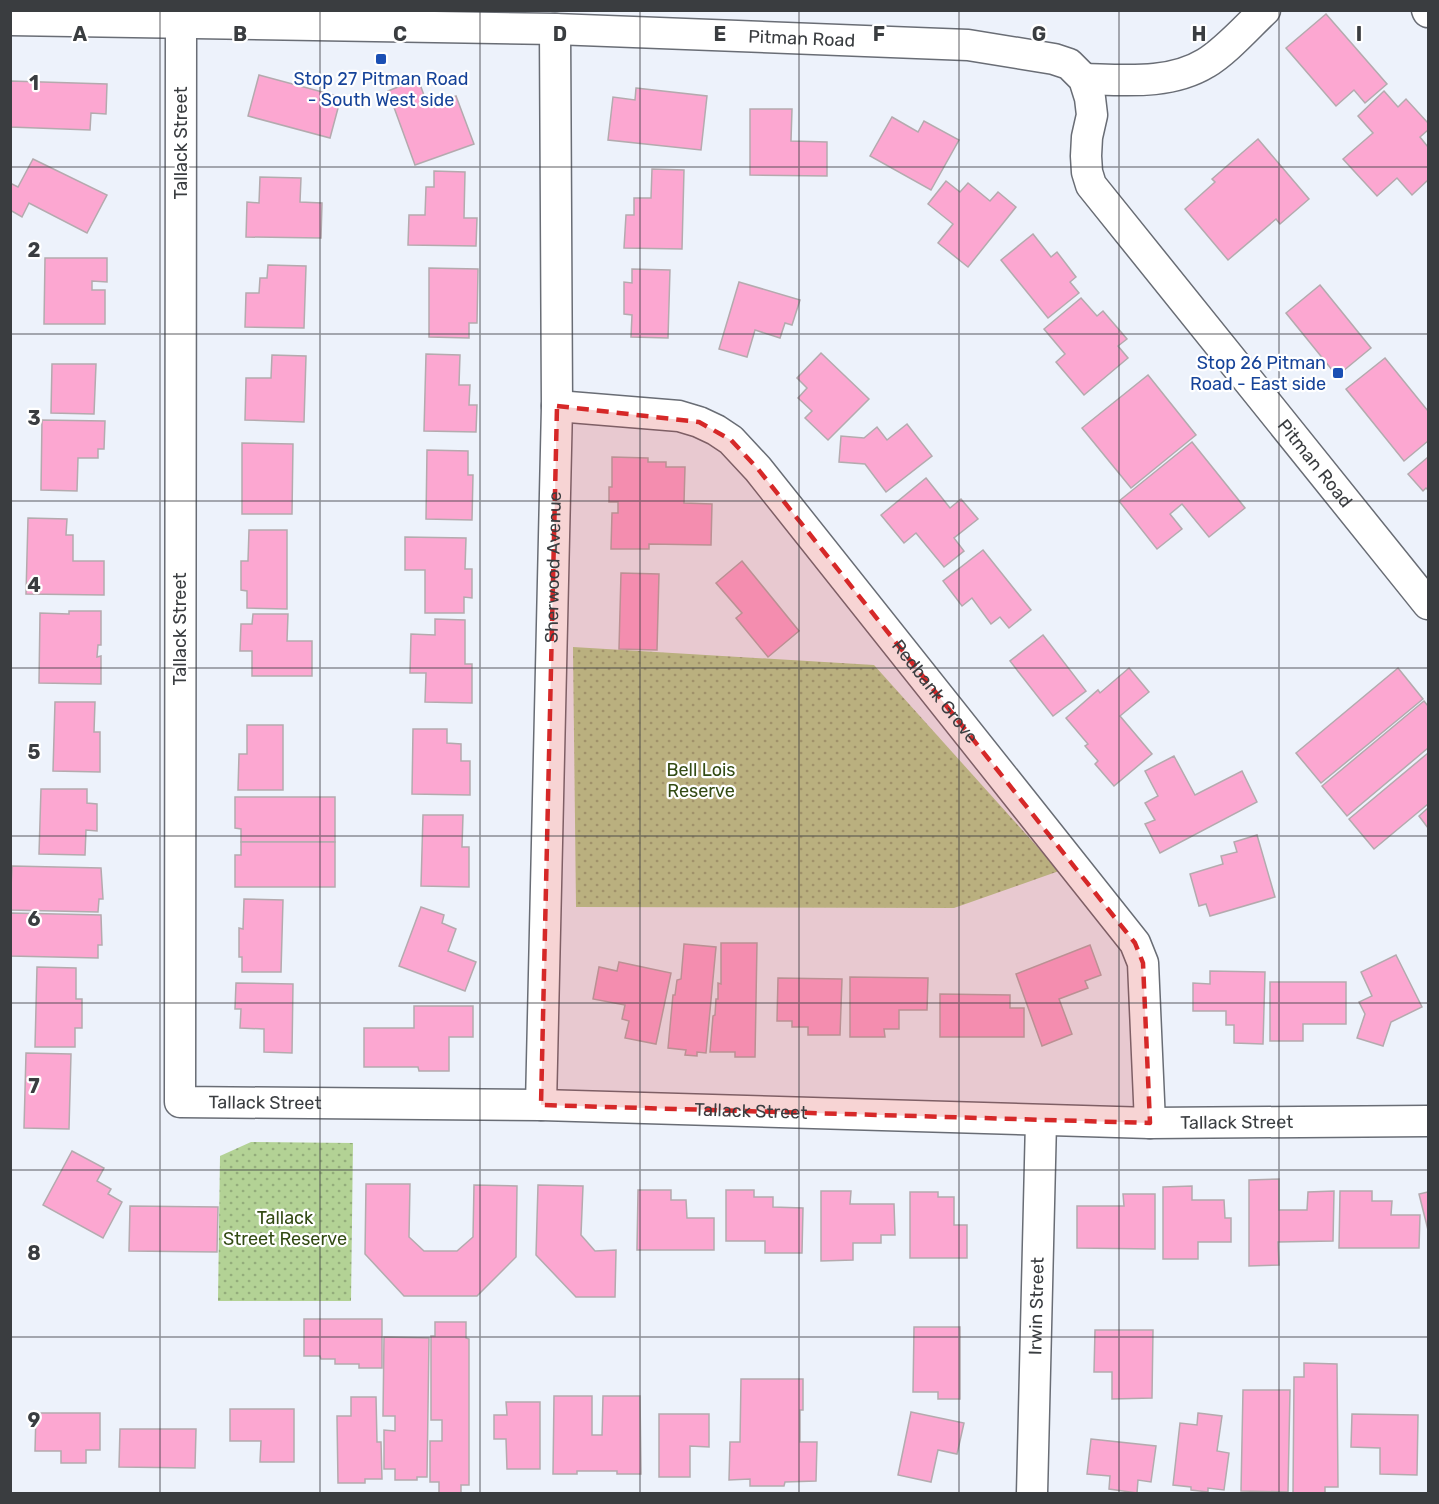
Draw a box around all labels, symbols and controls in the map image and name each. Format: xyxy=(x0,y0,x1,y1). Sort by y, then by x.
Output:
text: A xyxy=(73,22,88,46)
text: B xyxy=(233,22,247,46)
text: C xyxy=(393,22,407,46)
text: D xyxy=(553,22,567,46)
text: E xyxy=(714,22,726,46)
text: F xyxy=(873,22,885,46)
text: G xyxy=(1032,22,1046,46)
text: H xyxy=(1192,22,1206,46)
text: I xyxy=(1356,22,1362,46)
street label: Pitman Road xyxy=(748,25,856,52)
marker: Stop 27 Pitman Road - South West side xyxy=(374,52,388,66)
place label: Stop 27 Pitman Road - South West side xyxy=(294,68,468,111)
text: 1 xyxy=(29,71,39,95)
street label: Tallack Street xyxy=(170,87,192,199)
text: 2 xyxy=(28,238,41,262)
place label: Stop 26 Pitman Road - East side xyxy=(1190,352,1326,395)
marker: Stop 26 Pitman Road - East side xyxy=(1331,366,1345,380)
text: 3 xyxy=(27,406,41,430)
street label: Pitman Road xyxy=(1273,415,1357,512)
street label: Sherwood Avenue xyxy=(541,491,566,643)
text: 4 xyxy=(27,573,41,597)
street label: Tallack Street xyxy=(169,573,191,685)
street label: Redbank Grove xyxy=(887,635,983,748)
text: 5 xyxy=(28,740,41,764)
park label: Bell Lois Reserve xyxy=(666,759,736,802)
text: 6 xyxy=(27,907,41,931)
text: 7 xyxy=(28,1074,40,1098)
street label: Tallack Street xyxy=(208,1091,322,1114)
street label: Tallack Street xyxy=(694,1099,808,1124)
street label: Tallack Street xyxy=(1180,1111,1293,1134)
park label: Tallack Street Reserve xyxy=(223,1207,347,1250)
text: 8 xyxy=(27,1241,41,1265)
street label: Irwin Street xyxy=(1024,1257,1049,1355)
text: 9 xyxy=(28,1408,41,1432)

